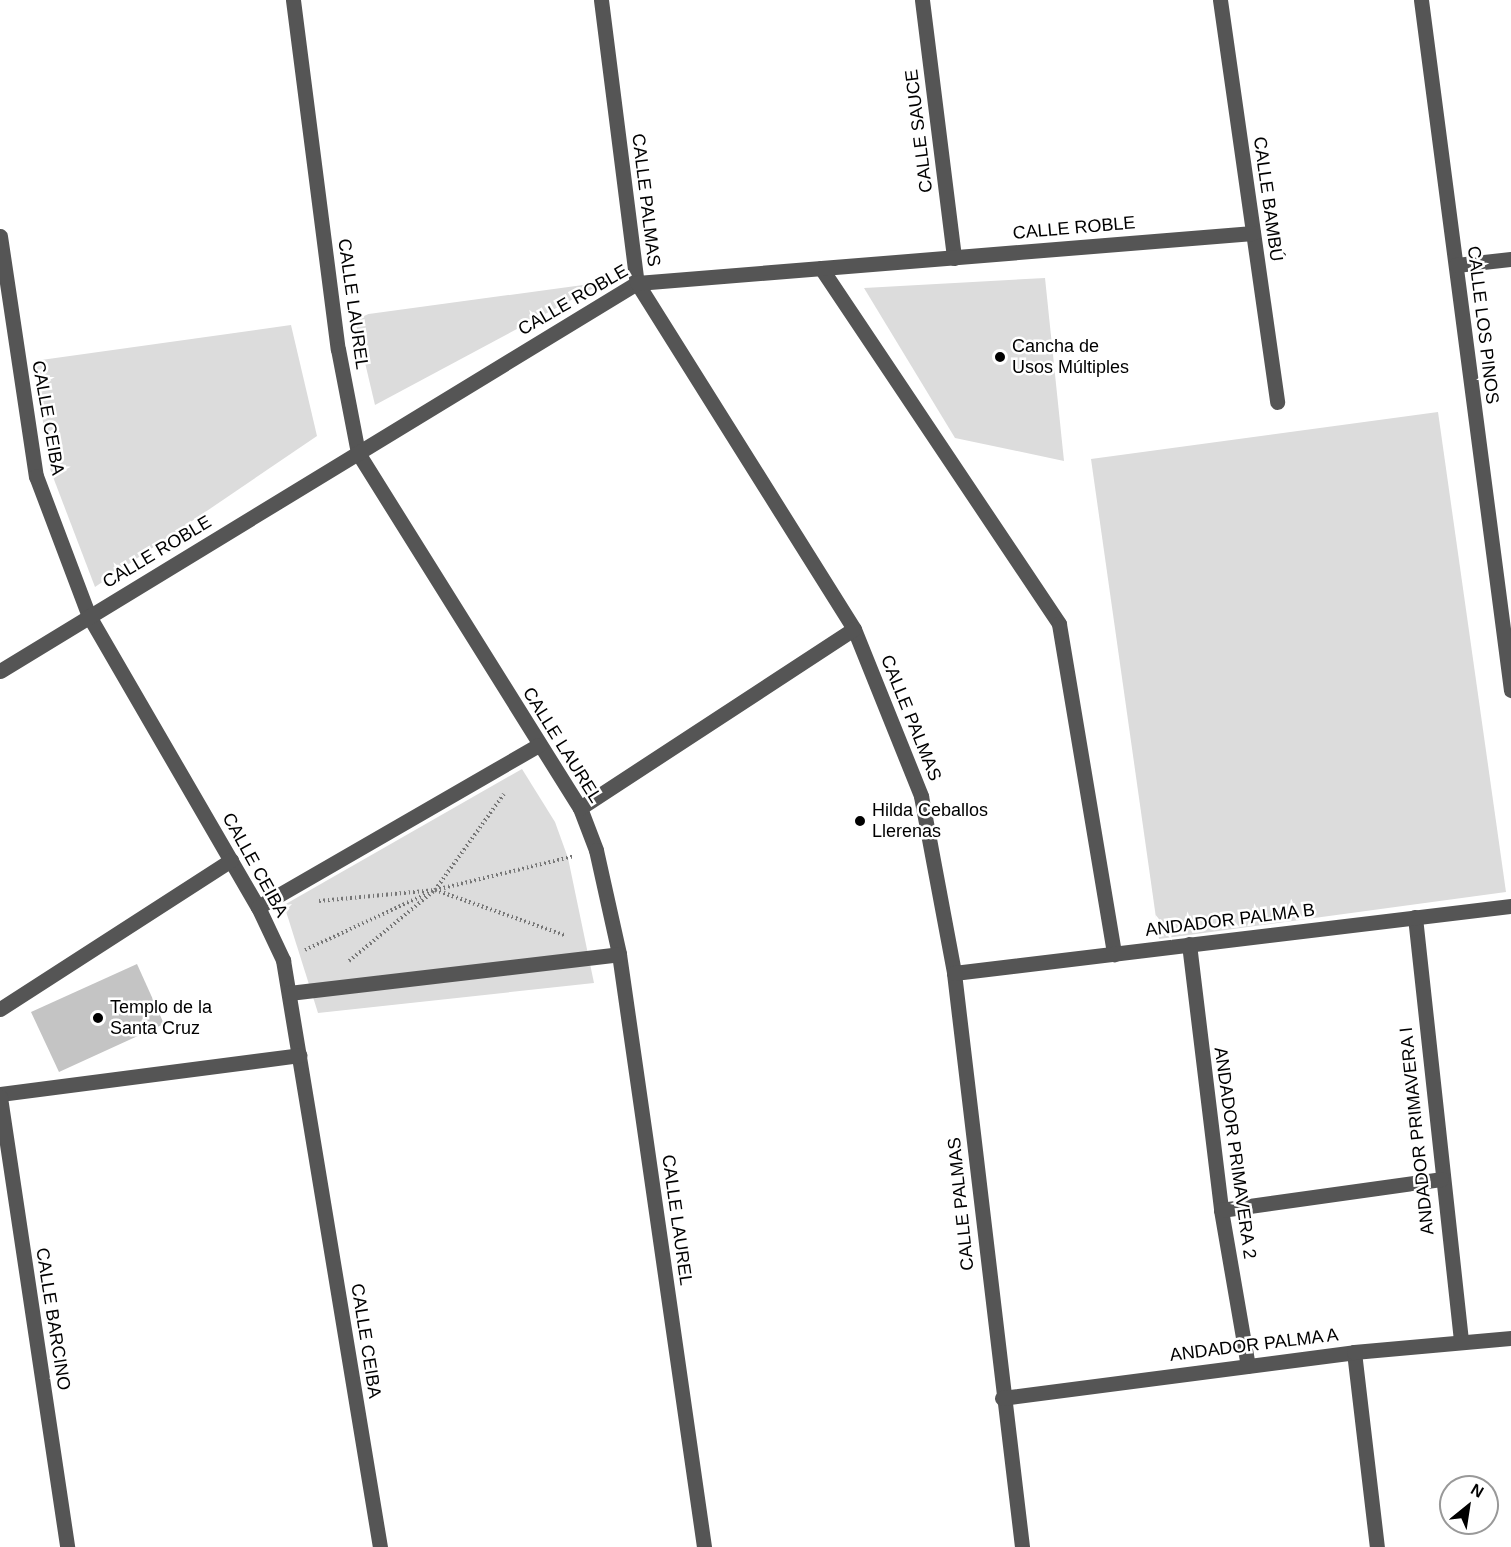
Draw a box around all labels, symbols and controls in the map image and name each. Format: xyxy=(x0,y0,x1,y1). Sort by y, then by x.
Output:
street label: CALLE SAUCE xyxy=(901,68,937,194)
street label: CALLE PALMAS xyxy=(627,132,665,268)
street label: CALLE BAMBÚ xyxy=(1249,135,1287,263)
street label: CALLE ROBLE xyxy=(1012,212,1136,244)
street label: CALLE LAUREL xyxy=(333,237,373,371)
street label: CALLE LOS PINOS xyxy=(1463,245,1503,405)
street label: CALLE ROBLE xyxy=(514,260,632,340)
place label: Cancha de Usos Múltiples xyxy=(1012,336,1129,378)
marker: Cancha de Usos Múltiples xyxy=(993,350,1007,364)
street label: CALLE CEIBA xyxy=(27,359,69,477)
street label: CALLE ROBLE xyxy=(99,511,215,593)
street label: CALLE PALMAS xyxy=(876,652,946,784)
street label: CALLE LAUREL xyxy=(518,683,606,807)
place label: Hilda Ceballos Llerenas xyxy=(872,800,988,842)
street label: CALLE CEIBA xyxy=(217,809,293,921)
marker: Hilda Ceballos Llerenas xyxy=(853,814,867,828)
street label: ANDADOR PALMA B xyxy=(1143,899,1317,941)
place label: Templo de la Santa Cruz xyxy=(110,997,212,1040)
marker: Templo de la Santa Cruz xyxy=(91,1011,105,1025)
street label: ANDADOR PRIMAVERA I xyxy=(1395,1026,1439,1236)
street label: ANDADOR PRIMAVERA 2 xyxy=(1209,1045,1261,1261)
street label: CALLE PALMAS xyxy=(943,1136,979,1272)
street label: CALLE LAUREL xyxy=(657,1153,697,1287)
street label: CALLE BARCINO xyxy=(31,1246,75,1392)
street label: CALLE CEIBA xyxy=(346,1282,386,1400)
street label: ANDADOR PALMA A xyxy=(1167,1324,1341,1366)
north arrow xyxy=(1439,1475,1499,1535)
text: N xyxy=(1468,1480,1487,1501)

